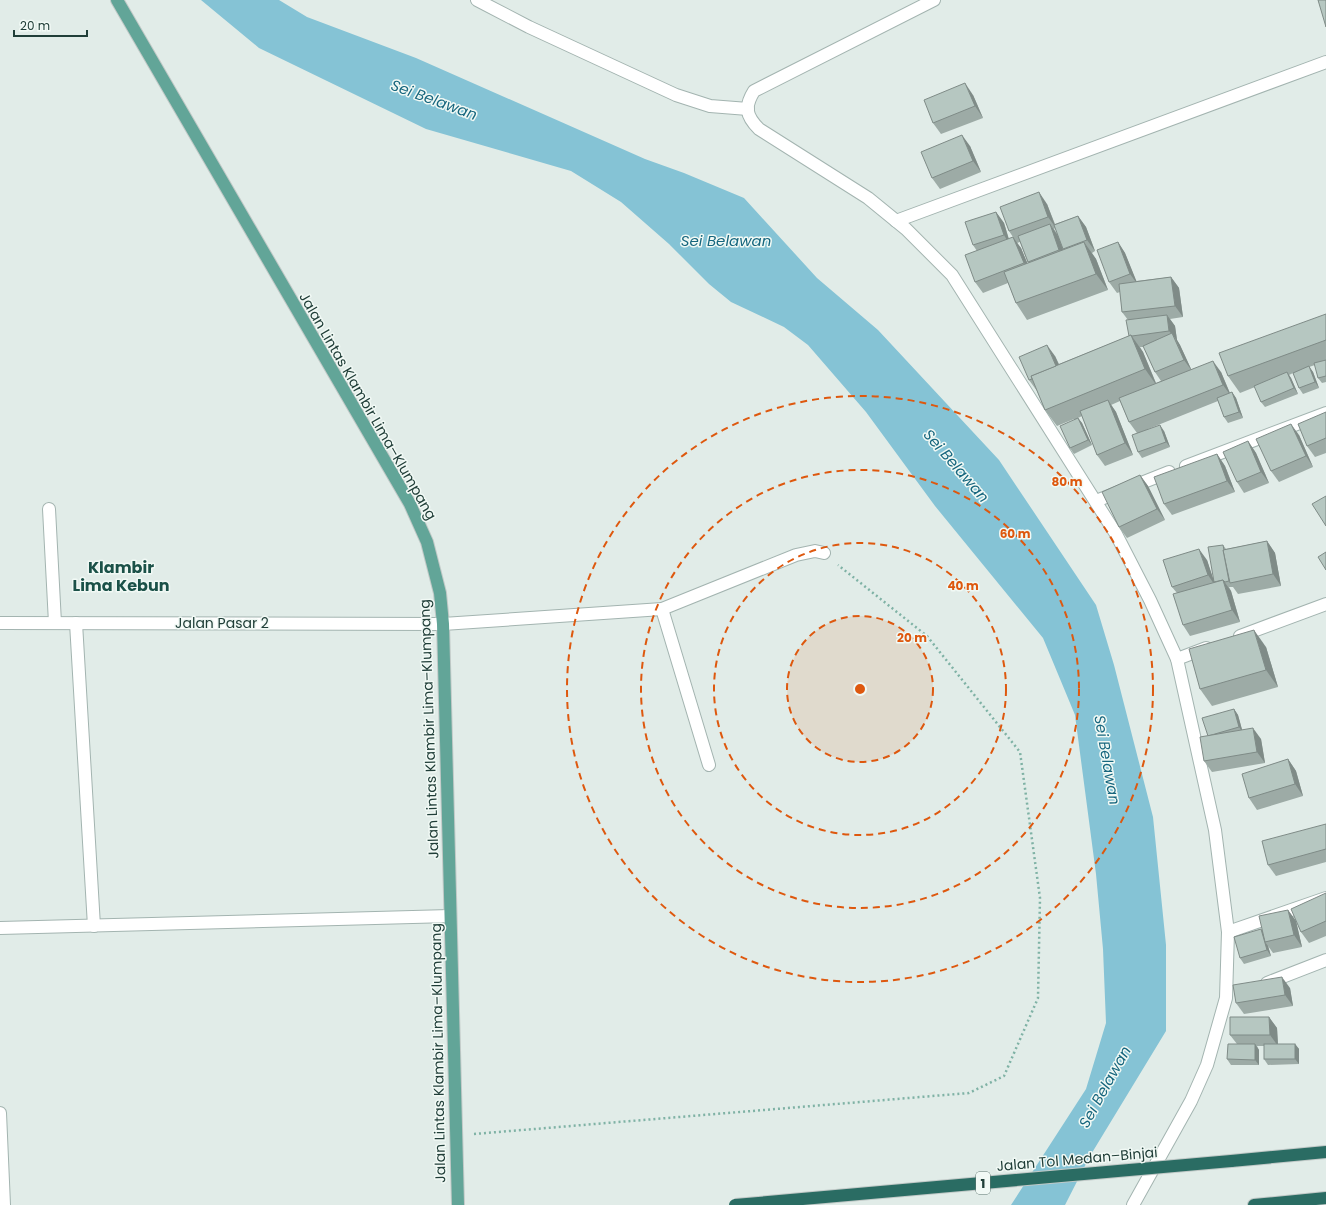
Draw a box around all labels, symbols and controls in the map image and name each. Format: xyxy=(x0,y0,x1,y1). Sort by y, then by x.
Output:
scale bar xyxy=(14,12,87,38)
text: 20 m xyxy=(20,17,50,34)
water label: Sei Belawan xyxy=(388,74,480,125)
water label: Sei Belawan xyxy=(681,230,771,251)
street label: Jalan Lintas Klambir Lima–Klumpang xyxy=(294,289,442,523)
water label: Sei Belawan xyxy=(919,425,994,507)
text: 80 m xyxy=(1052,473,1083,490)
text: 60 m xyxy=(1000,525,1031,542)
district label: Klambir Lima Kebun xyxy=(73,556,170,597)
text: 40 m xyxy=(947,577,979,594)
street label: Jalan Lintas Klambir Lima–Klumpang xyxy=(414,599,444,859)
street label: Jalan Pasar 2 xyxy=(175,613,269,633)
text: 20 m xyxy=(897,629,927,646)
centre of rings xyxy=(853,682,867,696)
water label: Sei Belawan xyxy=(1089,713,1126,806)
street label: Jalan Lintas Klambir Lima–Klumpang xyxy=(426,923,450,1183)
water label: Sei Belawan xyxy=(1073,1042,1136,1131)
street label: Jalan Tol Medan–Binjai xyxy=(996,1142,1158,1176)
road number: 1 xyxy=(976,1172,990,1194)

